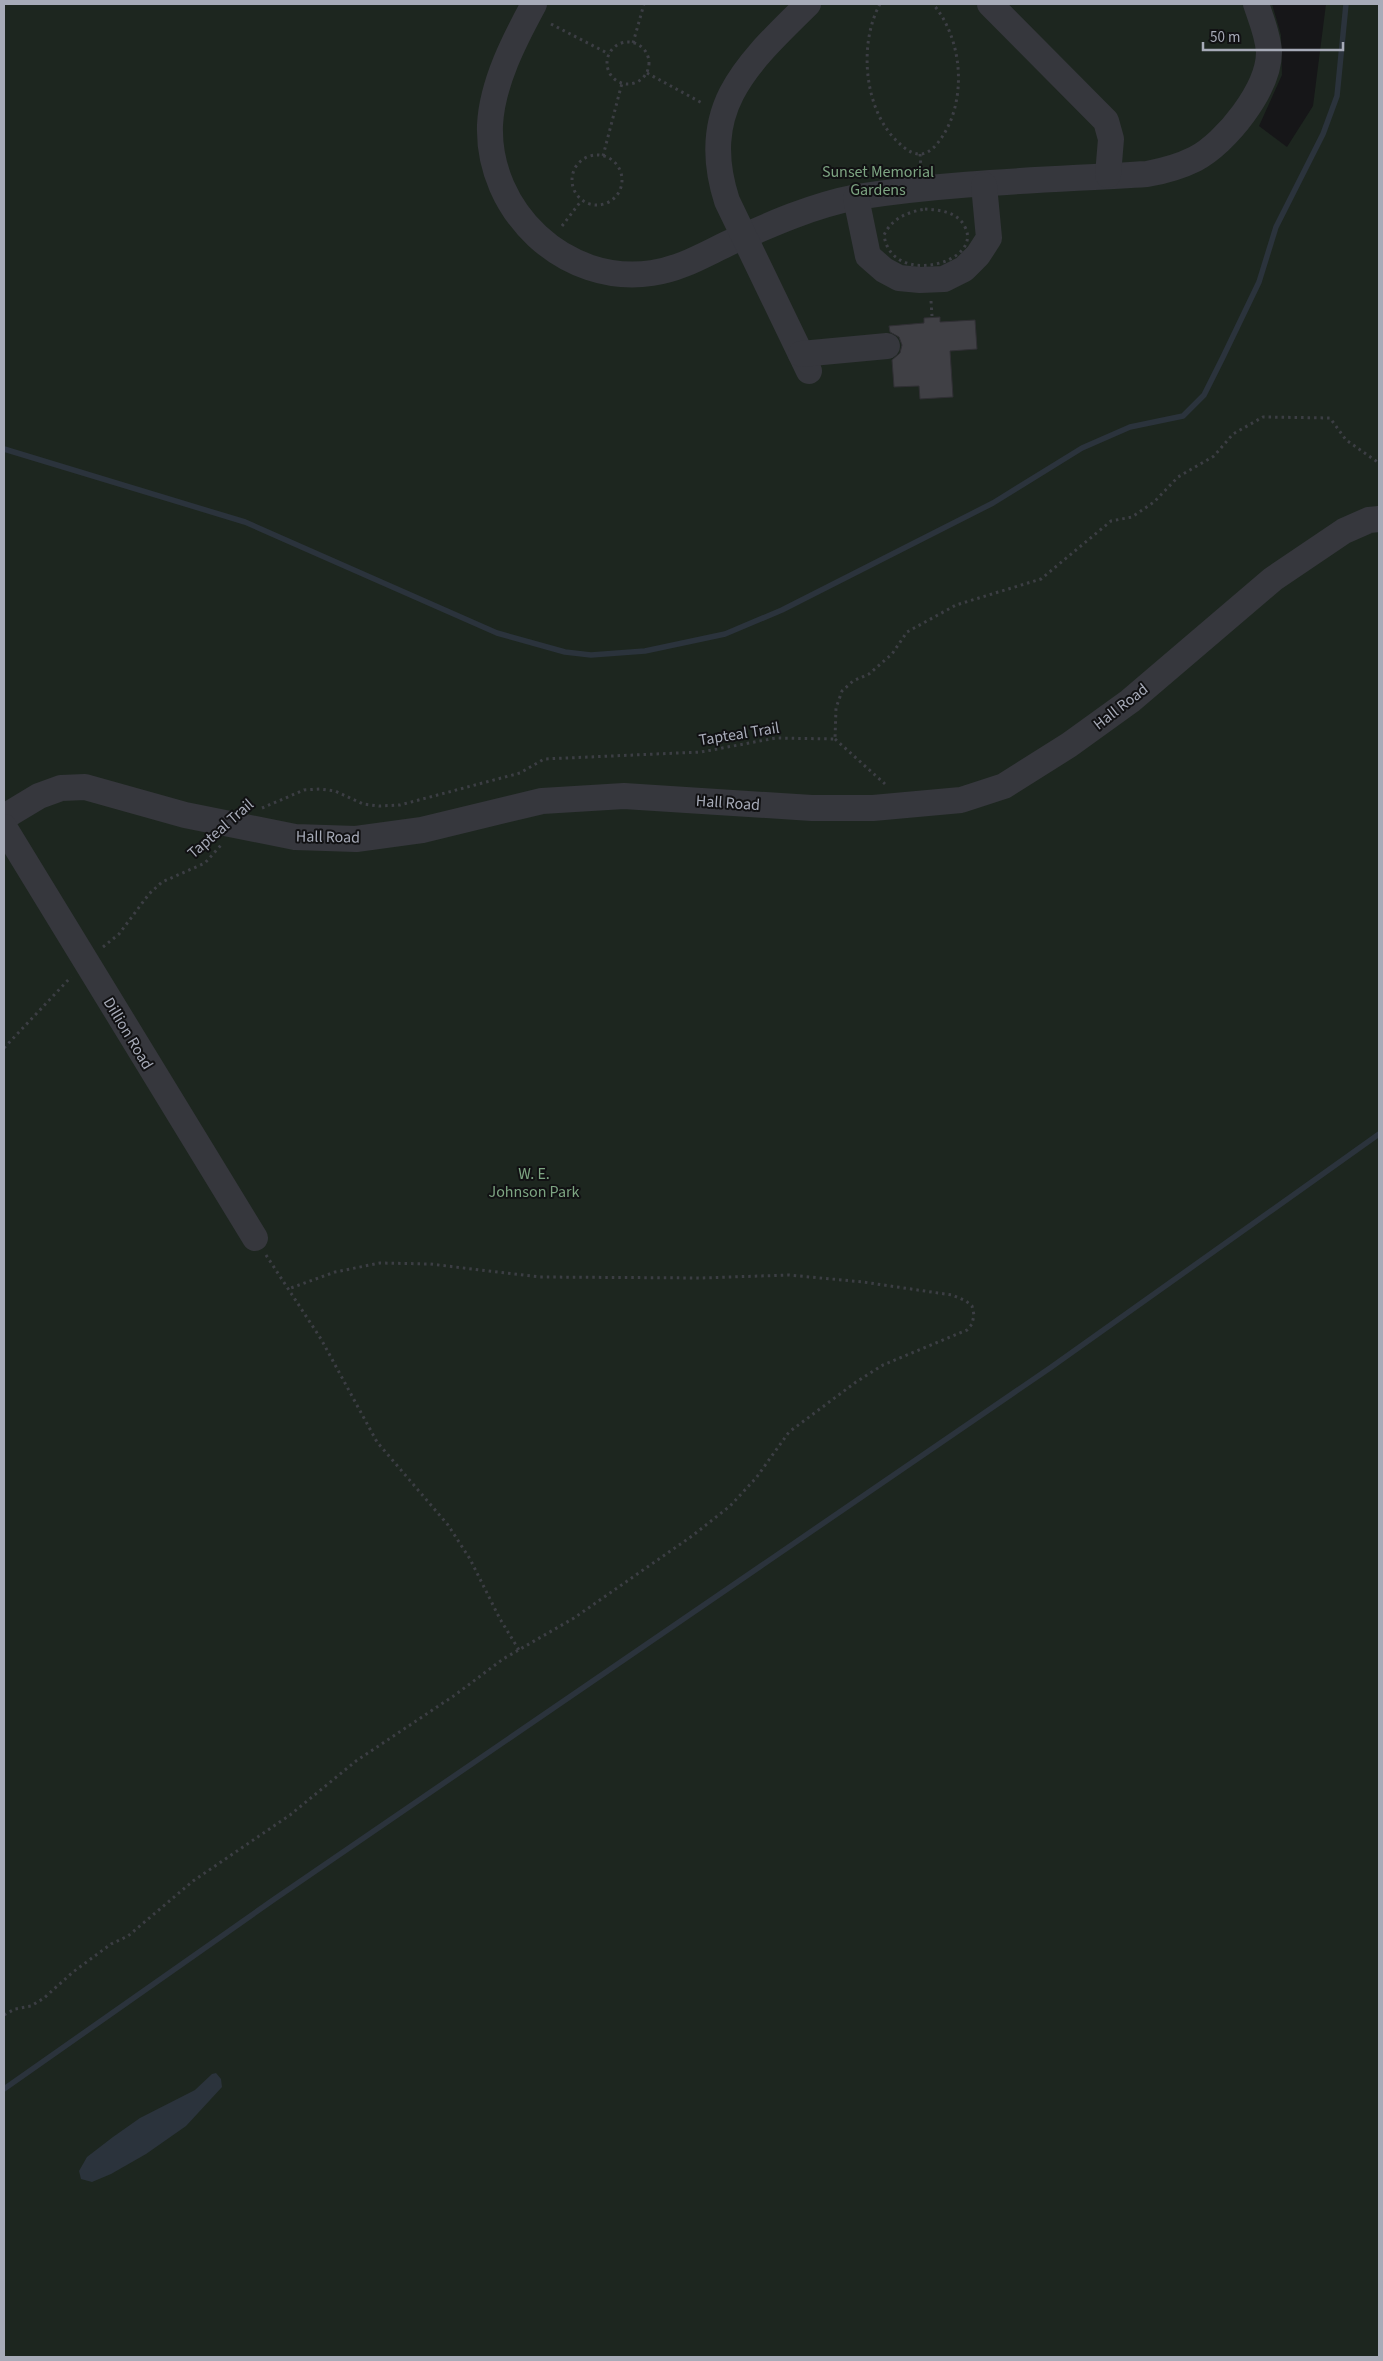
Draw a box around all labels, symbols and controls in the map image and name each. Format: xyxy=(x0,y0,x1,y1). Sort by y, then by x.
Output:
scale bar xyxy=(1203,20,1343,52)
text: 50 m xyxy=(1210,27,1240,48)
park label: Sunset Memorial Gardens xyxy=(822,161,934,201)
street label: Hall Road xyxy=(1089,678,1153,735)
street label: Tapteal Trail xyxy=(697,717,781,751)
street label: Hall Road xyxy=(695,790,761,816)
street label: Tapteal Trail xyxy=(183,794,259,864)
street label: Hall Road xyxy=(296,825,360,849)
street label: Dillion Road xyxy=(98,993,158,1074)
park label: W. E. Johnson Park xyxy=(488,1163,580,1203)

